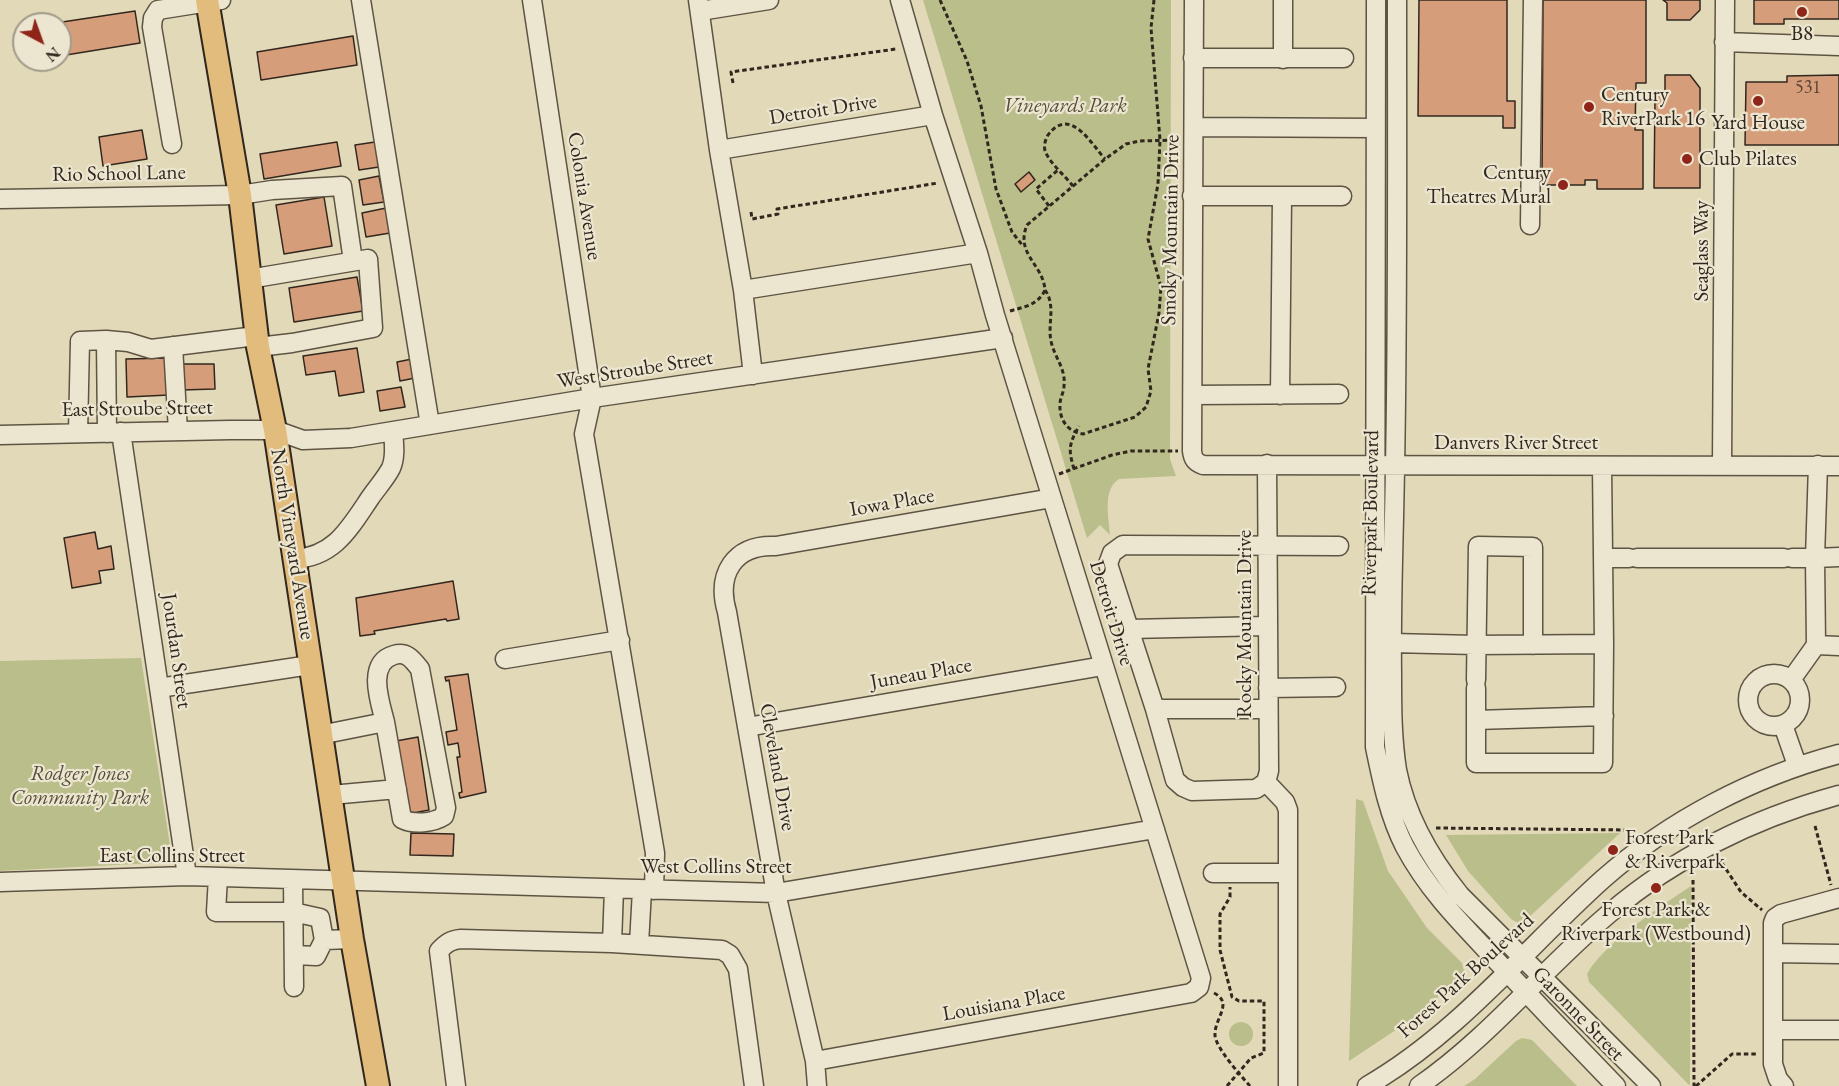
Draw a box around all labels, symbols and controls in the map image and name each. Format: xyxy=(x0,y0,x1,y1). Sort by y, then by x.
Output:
marker: B8 xyxy=(1795,5,1809,19)
north arrow xyxy=(12,12,72,72)
place label: B8 xyxy=(1791,21,1813,47)
text: N xyxy=(41,42,65,67)
house number: 531 xyxy=(1795,77,1821,99)
place label: Century RiverPark 16 xyxy=(1601,82,1705,132)
street label: Detroit Drive xyxy=(767,89,879,131)
park label: Vineyards Park xyxy=(1003,93,1127,119)
marker: Yard House xyxy=(1751,94,1765,108)
marker: Century RiverPark 16 xyxy=(1582,100,1596,114)
place label: Yard House xyxy=(1711,110,1805,136)
street label: Colonia Avenue xyxy=(561,130,607,262)
street label: Smoky Mountain Drive xyxy=(1157,134,1185,326)
place label: Club Pilates xyxy=(1699,146,1797,172)
marker: Club Pilates xyxy=(1680,152,1694,166)
street label: Rio School Lane xyxy=(52,160,186,188)
place label: Century Theatres Mural xyxy=(1426,160,1551,210)
marker: Century Theatres Mural xyxy=(1556,178,1570,192)
street label: Seaglass Way xyxy=(1689,200,1715,302)
street label: West Stroube Street xyxy=(555,345,715,395)
street label: East Stroube Street xyxy=(61,395,213,423)
street label: Riverpark Boulevard xyxy=(1357,430,1385,596)
street label: Danvers River Street xyxy=(1434,430,1598,456)
street label: North Vineyard Avenue xyxy=(264,447,320,641)
street label: Iowa Place xyxy=(848,483,936,523)
street label: Rocky Mountain Drive xyxy=(1232,530,1258,718)
street label: Detroit Drive xyxy=(1083,557,1139,669)
street label: Jourdan Street xyxy=(155,592,197,710)
street label: Juneau Place xyxy=(868,653,974,695)
street label: Cleveland Drive xyxy=(753,701,801,833)
park label: Rodger Jones Community Park xyxy=(11,761,149,811)
place label: Forest Park & Riverpark xyxy=(1625,825,1725,875)
street label: East Collins Street xyxy=(99,843,245,869)
marker: Forest Park & Riverpark xyxy=(1606,843,1620,857)
street label: West Collins Street xyxy=(640,854,792,880)
marker: Forest Park & Riverpark (Westbound) xyxy=(1649,881,1663,895)
place label: Forest Park & Riverpark (Westbound) xyxy=(1561,897,1751,947)
street label: Forest Park Boulevard xyxy=(1392,908,1540,1044)
street label: Garonne Street xyxy=(1527,961,1629,1067)
street label: Louisiana Place xyxy=(941,981,1067,1027)

